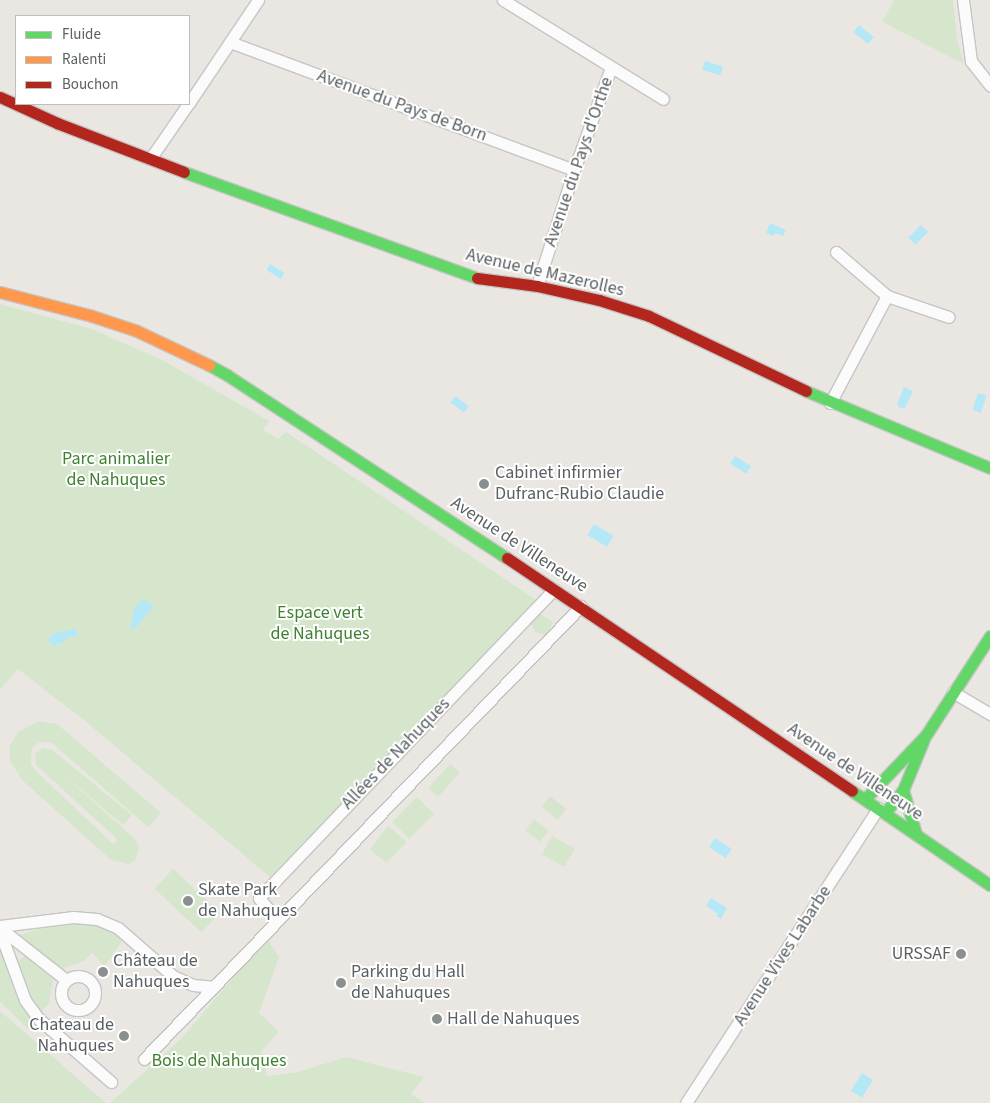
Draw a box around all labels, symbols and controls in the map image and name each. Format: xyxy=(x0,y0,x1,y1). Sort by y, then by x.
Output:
legend xyxy=(15,15,190,105)
text: Fluide xyxy=(62,24,101,45)
text: Ralenti xyxy=(62,49,106,70)
street label: Avenue du Pays de Born xyxy=(314,65,490,147)
text: Bouchon xyxy=(62,74,118,95)
street label: Avenue du Pays d'Orthe xyxy=(540,74,618,250)
street label: Avenue de Mazerolles xyxy=(464,244,626,302)
park label: Parc animalier de Nahuques xyxy=(62,449,170,492)
place label: Cabinet infirmier Dufranc-Rubio Claudie xyxy=(495,463,664,506)
marker: Cabinet infirmier Dufranc-Rubio Claudie xyxy=(477,477,491,491)
street label: Avenue de Villeneuve xyxy=(446,493,592,597)
park label: Espace vert de Nahuques xyxy=(270,603,370,646)
street label: Allées de Nahuques xyxy=(337,694,455,814)
street label: Avenue de Villeneuve xyxy=(783,719,927,825)
place label: Skate Park de Nahuques xyxy=(198,880,297,922)
street label: Avenue Vives Labarbe xyxy=(730,882,836,1030)
marker: Skate Park de Nahuques xyxy=(182,895,194,907)
place label: URSSAF xyxy=(892,943,951,965)
marker: URSSAF xyxy=(955,948,967,960)
place label: Château de Nahuques xyxy=(113,951,198,994)
place label: Parking du Hall de Nahuques xyxy=(351,962,465,1004)
marker: Château de Nahuques xyxy=(97,966,109,978)
marker: Parking du Hall de Nahuques xyxy=(335,977,347,989)
place label: Hall de Nahuques xyxy=(447,1008,580,1030)
marker: Hall de Nahuques xyxy=(431,1013,443,1025)
place label: Chateau de Nahuques xyxy=(29,1015,114,1058)
marker: Chateau de Nahuques xyxy=(118,1030,130,1042)
park label: Bois de Nahuques xyxy=(152,1050,286,1072)

